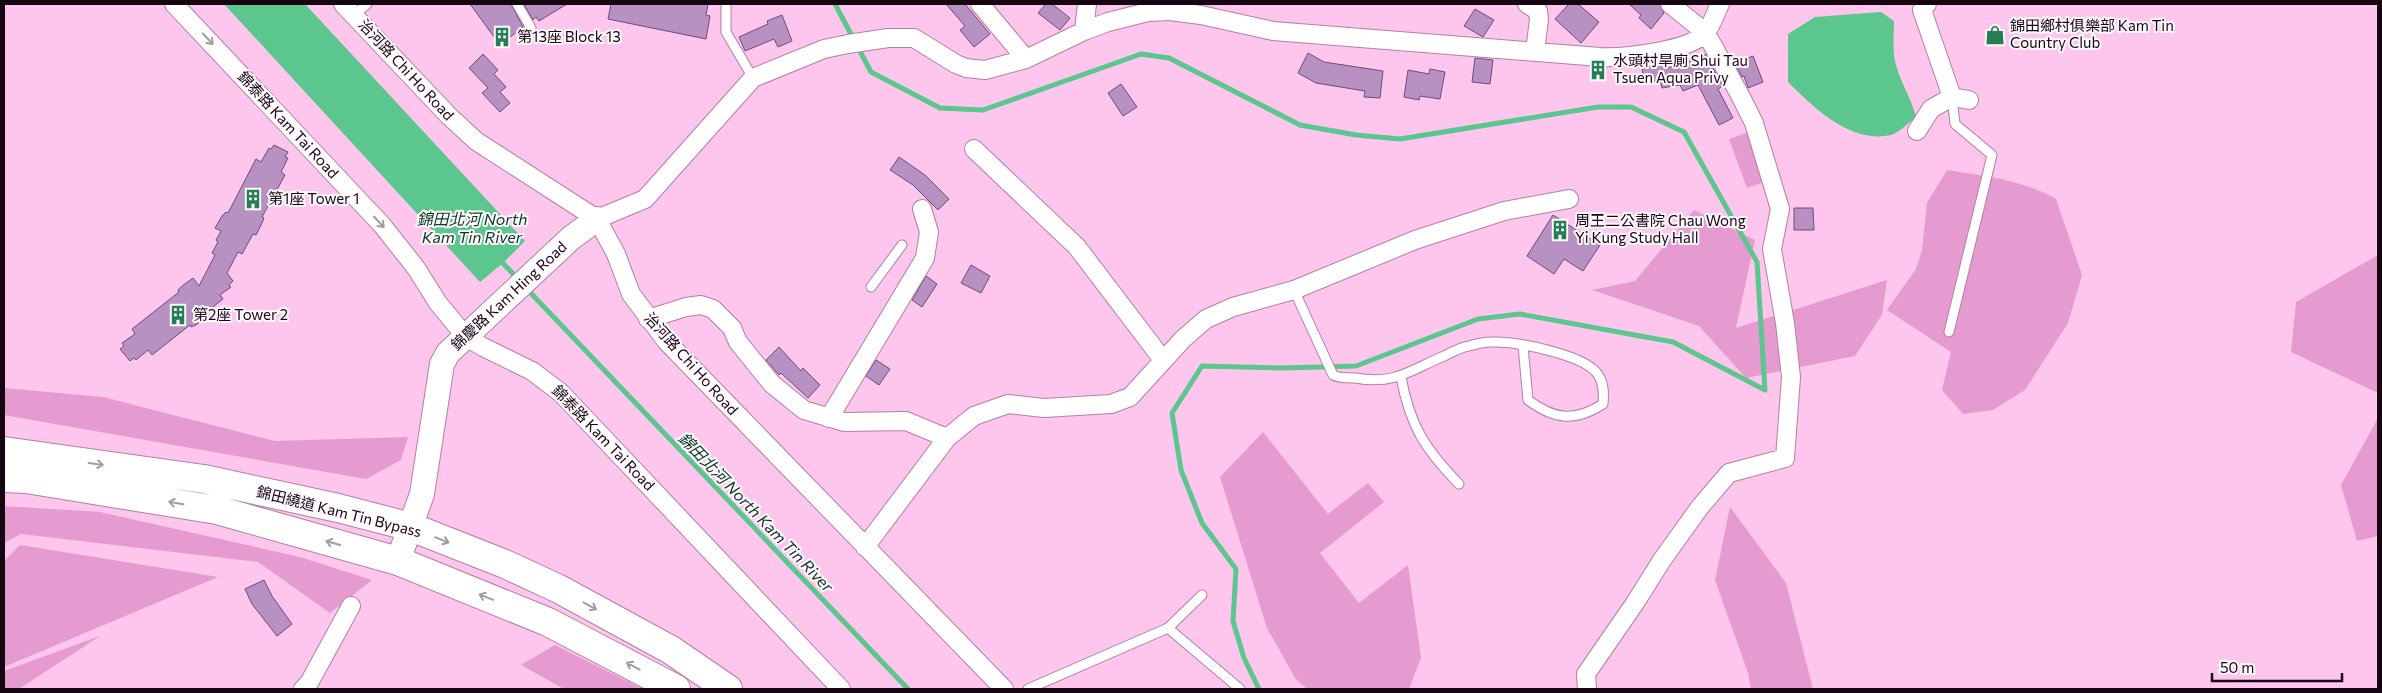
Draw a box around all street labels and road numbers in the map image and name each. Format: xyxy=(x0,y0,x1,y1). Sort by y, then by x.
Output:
street label: 治河路 Chi Ho Road xyxy=(355,15,458,124)
street label: 錦泰路 Kam Tai Road xyxy=(235,67,343,182)
street label: 錦慶路 Kam Hing Road xyxy=(447,237,570,354)
street label: 治河路 Chi Ho Road xyxy=(641,308,742,418)
street label: 錦泰路 Kam Tai Road xyxy=(549,381,659,494)
street label: 錦田繞道 Kam Tin Bypass xyxy=(255,482,424,540)

